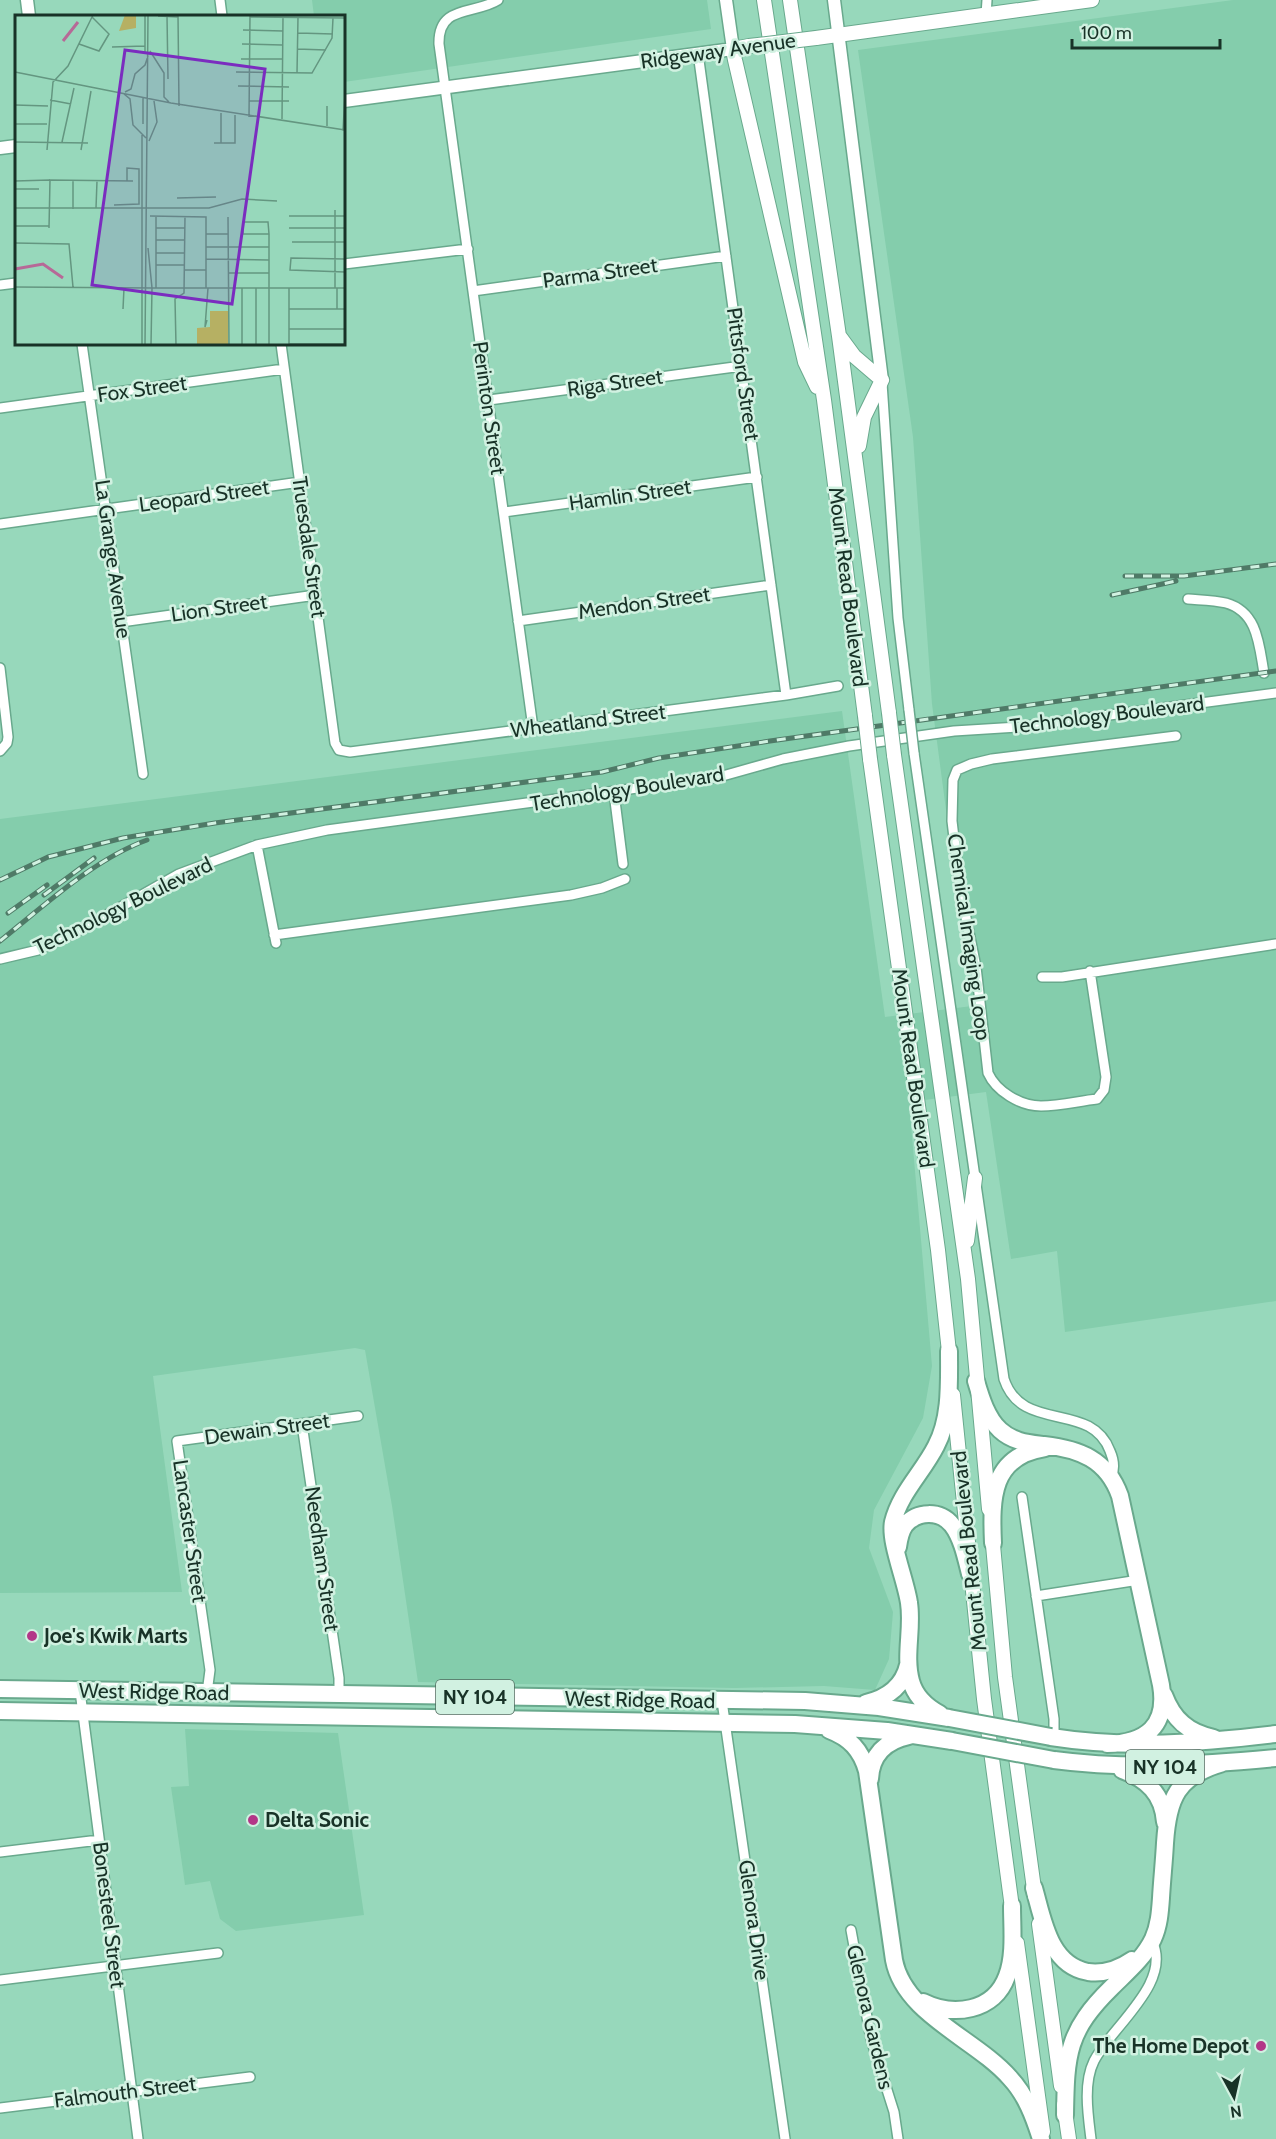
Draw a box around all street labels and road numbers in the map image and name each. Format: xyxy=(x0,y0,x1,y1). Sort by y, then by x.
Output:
street label: Ridgeway Avenue xyxy=(639,27,797,74)
street label: Parma Street xyxy=(541,252,659,293)
street label: Pittsford Street xyxy=(722,306,765,442)
street label: Perinton Street xyxy=(468,340,511,476)
street label: Riga Street xyxy=(566,363,664,402)
street label: Fox Street xyxy=(96,370,188,407)
street label: Leopard Street xyxy=(137,474,271,517)
street label: Hamlin Street xyxy=(567,474,693,515)
street label: Truesdale Street xyxy=(287,475,332,619)
street label: La Grange Avenue xyxy=(90,478,137,640)
street label: Mount Read Boulevard xyxy=(824,486,873,688)
street label: Mendon Street xyxy=(576,581,711,624)
street label: Lion Street xyxy=(169,588,269,627)
street label: Technology Boulevard xyxy=(1008,690,1206,739)
street label: Wheatland Street xyxy=(509,699,667,742)
street label: Technology Boulevard xyxy=(528,761,725,816)
street label: Chemical Imaging Loop xyxy=(943,832,996,1042)
street label: Technology Boulevard xyxy=(29,851,216,960)
street label: Mount Read Boulevard xyxy=(887,967,940,1169)
street label: Dewain Street xyxy=(203,1407,331,1450)
street label: Mount Read Boulevard xyxy=(946,1450,991,1652)
street label: Lancaster Street xyxy=(168,1458,213,1604)
street label: Needham Street xyxy=(300,1485,345,1633)
street label: West Ridge Road xyxy=(79,1678,229,1705)
road number: NY 104 xyxy=(436,1680,514,1714)
street label: West Ridge Road xyxy=(565,1686,715,1713)
road number: NY 104 xyxy=(1126,1750,1204,1784)
street label: Bonesteel Street xyxy=(88,1840,131,1990)
street label: Glenora Drive xyxy=(734,1858,775,1982)
street label: Glenora Gardens xyxy=(842,1942,899,2092)
street label: Falmouth Street xyxy=(52,2070,197,2113)

